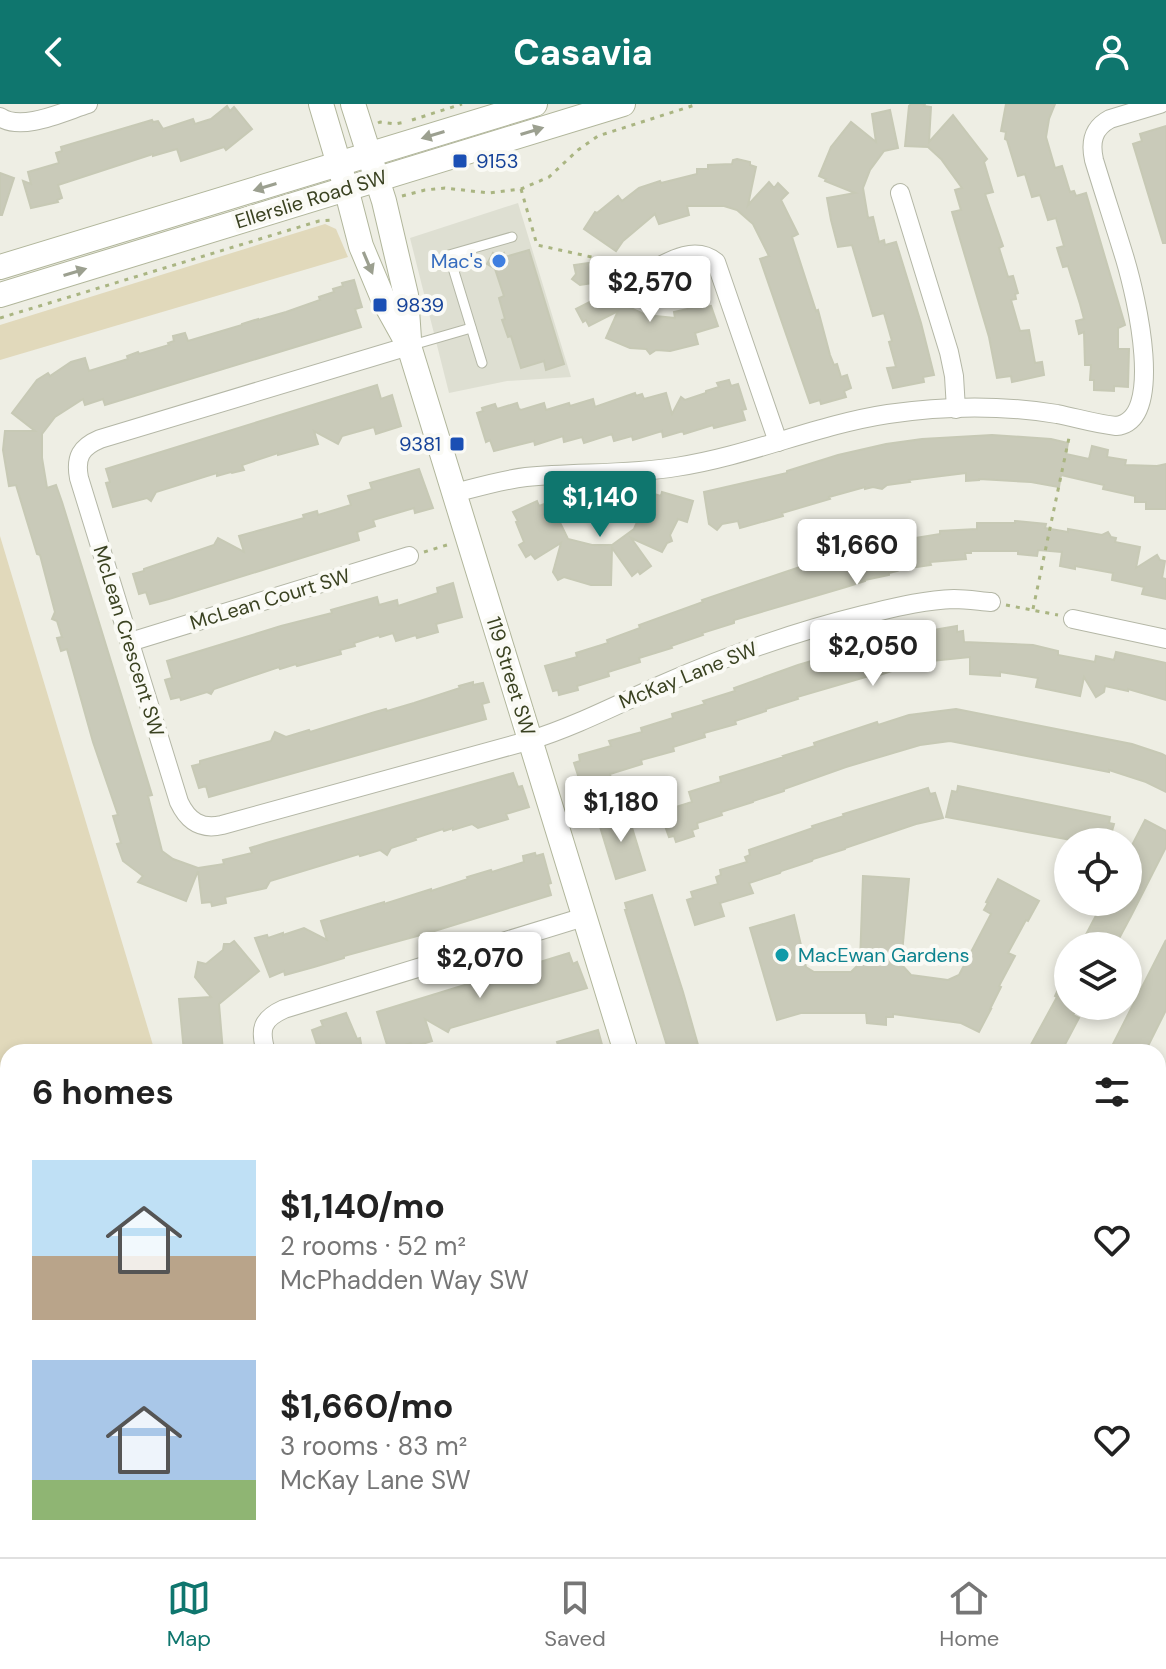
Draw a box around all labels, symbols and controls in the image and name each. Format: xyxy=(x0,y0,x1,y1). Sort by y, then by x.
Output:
text: Casavia xyxy=(513,29,653,76)
icon: back xyxy=(32,30,76,74)
icon: person xyxy=(1090,30,1134,74)
one-way arrow xyxy=(521,125,545,137)
one-way arrow xyxy=(421,129,445,142)
place label: 9153 xyxy=(476,148,518,174)
marker: 9153 xyxy=(451,152,469,170)
street label: Ellerslie Road SW xyxy=(232,164,390,234)
one-way arrow xyxy=(252,181,276,193)
place label: Mac's xyxy=(431,248,483,274)
one-way arrow xyxy=(362,251,375,275)
marker: Mac's xyxy=(490,252,508,270)
pin: $2,570 xyxy=(585,256,715,324)
one-way arrow xyxy=(63,265,87,278)
text: $2,570 xyxy=(607,265,693,299)
place label: 9839 xyxy=(396,292,444,318)
marker: 9839 xyxy=(371,296,389,314)
place label: 9381 xyxy=(399,431,441,457)
marker: 9381 xyxy=(448,435,466,453)
pin: $1,140 xyxy=(535,471,665,539)
text: $1,140 xyxy=(562,480,638,514)
pin: $1,660 xyxy=(792,519,922,587)
text: $1,660 xyxy=(816,528,898,562)
street label: McLean Crescent SW xyxy=(88,542,170,740)
street label: McLean Court SW xyxy=(187,562,353,636)
street label: 119 Street SW xyxy=(481,613,541,739)
pin: $2,050 xyxy=(808,620,938,688)
text: $2,050 xyxy=(828,629,918,663)
street label: McKay Lane SW xyxy=(615,635,761,715)
pin: $1,180 xyxy=(556,776,686,844)
text: $1,180 xyxy=(583,785,659,819)
map controls xyxy=(1054,828,1142,1020)
button: locate xyxy=(1054,828,1142,916)
pin: $2,070 xyxy=(415,932,545,1000)
button: layers xyxy=(1054,932,1142,1020)
text: $2,070 xyxy=(436,941,524,975)
place label: MacEwan Gardens xyxy=(798,942,970,968)
marker: MacEwan Gardens xyxy=(773,946,791,964)
text: 6 homes xyxy=(32,1070,174,1115)
icon: filters xyxy=(1090,1070,1134,1114)
text: $1,140/mo xyxy=(280,1184,445,1229)
icon: home xyxy=(96,1192,192,1288)
icon: heart xyxy=(1090,1218,1134,1262)
text: 2 rooms · 52 m² xyxy=(280,1229,466,1263)
text: McPhadden Way SW xyxy=(280,1263,529,1297)
text: $1,660/mo xyxy=(280,1384,454,1429)
icon: home xyxy=(96,1392,192,1488)
icon: heart xyxy=(1090,1418,1134,1462)
text: 3 rooms · 83 m² xyxy=(280,1429,467,1463)
text: McKay Lane SW xyxy=(280,1463,471,1497)
tab: Map xyxy=(167,1576,211,1653)
tab: Saved xyxy=(544,1576,606,1653)
tab: Home xyxy=(939,1576,999,1653)

